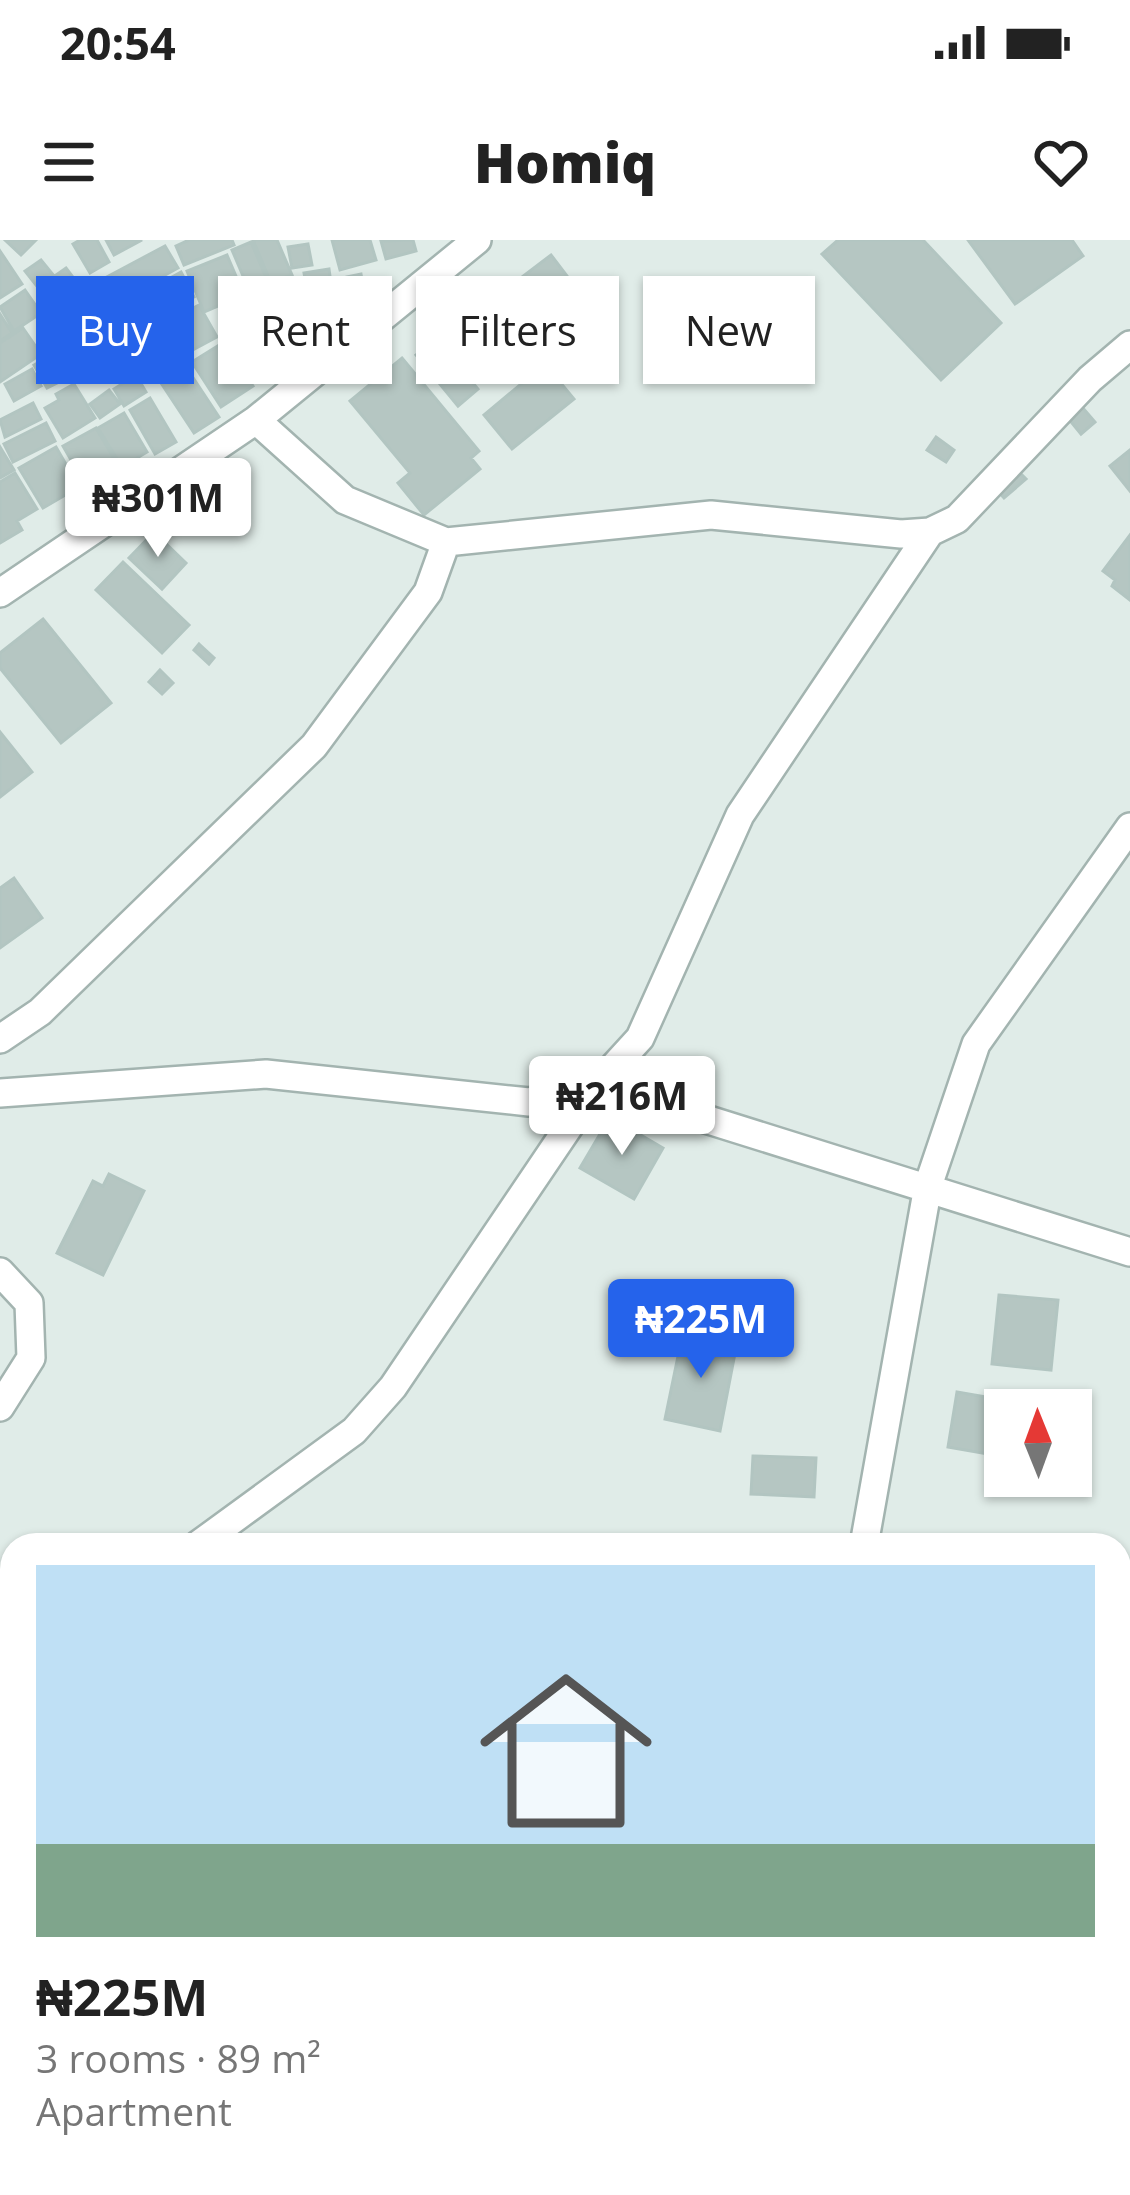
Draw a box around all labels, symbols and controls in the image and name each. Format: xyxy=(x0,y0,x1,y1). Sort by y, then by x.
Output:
text: 20:54 xyxy=(60,12,176,73)
text: Homiq xyxy=(474,125,656,199)
icon: menu xyxy=(36,129,102,195)
icon: heart xyxy=(1028,129,1094,195)
chip: Buy xyxy=(36,276,194,384)
chip: Rent xyxy=(218,276,392,384)
chip: Filters xyxy=(416,276,619,384)
chip: New xyxy=(643,276,815,384)
pin: ₦301M xyxy=(74,458,242,560)
text: ₦301M xyxy=(92,470,224,523)
pin: ₦216M xyxy=(538,1056,706,1158)
text: ₦216M xyxy=(556,1068,688,1121)
pin: ₦225M xyxy=(617,1279,785,1381)
text: ₦225M xyxy=(635,1291,767,1344)
north arrow xyxy=(984,1389,1092,1497)
map controls xyxy=(984,1389,1092,1497)
icon: home xyxy=(458,1643,674,1859)
text: ₦225M xyxy=(36,1961,208,2031)
text: 3 rooms · 89 m² xyxy=(36,2031,321,2084)
text: Apartment xyxy=(36,2084,232,2137)

